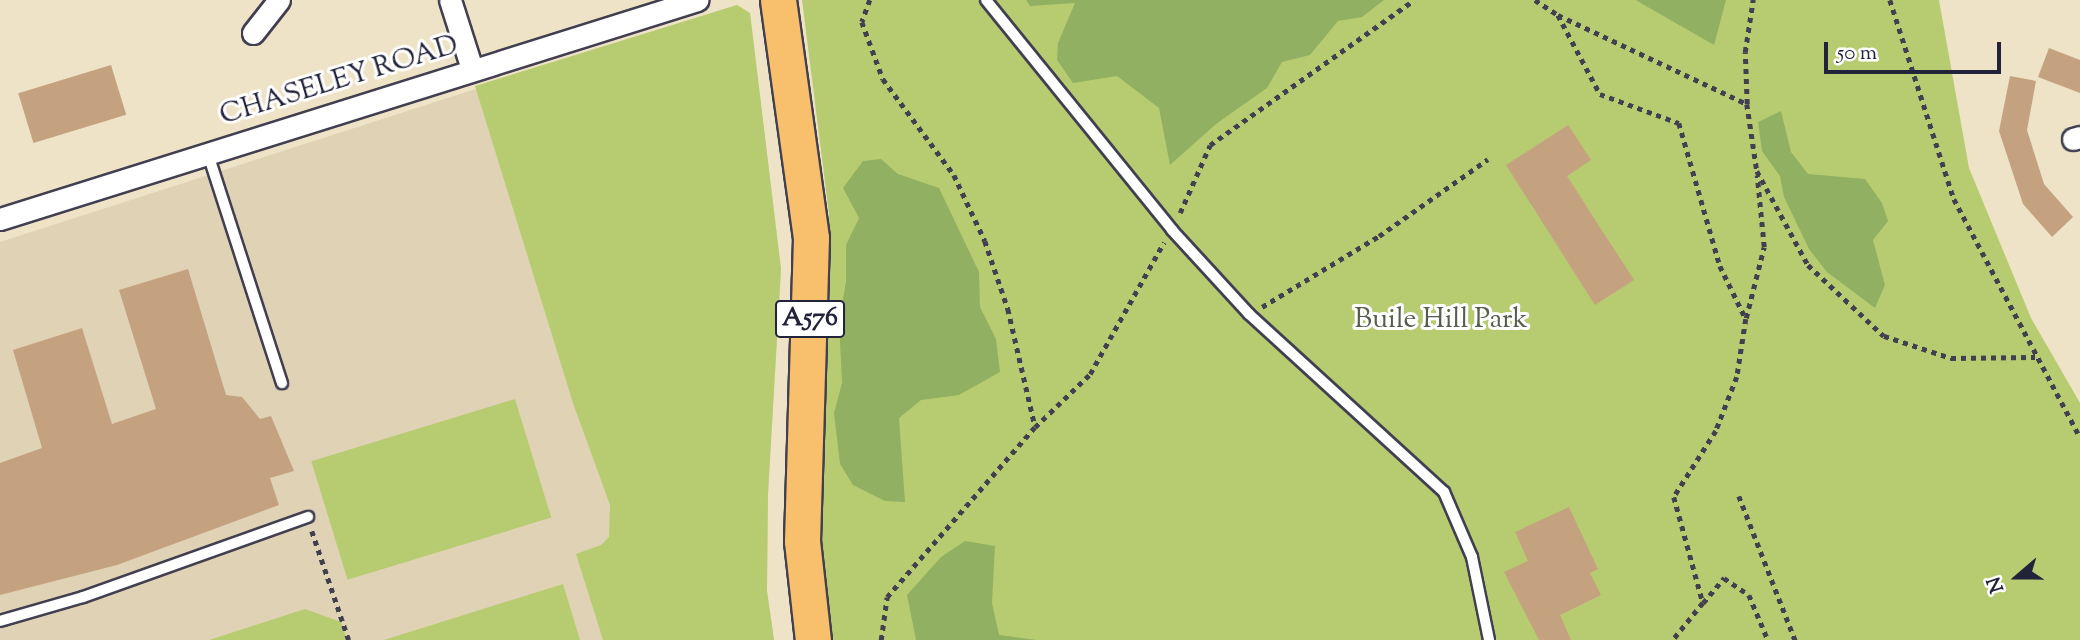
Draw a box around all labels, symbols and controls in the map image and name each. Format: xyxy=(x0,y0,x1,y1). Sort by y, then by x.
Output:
scale bar xyxy=(1828,28,2005,72)
street label: CHASELEY ROAD xyxy=(216,29,462,133)
text: 50 m xyxy=(1837,39,1877,69)
road number: A576 xyxy=(775,296,845,342)
park label: Buile Hill Park xyxy=(1354,303,1528,337)
north arrow xyxy=(1982,542,2052,612)
text: N xyxy=(1982,573,2012,596)

